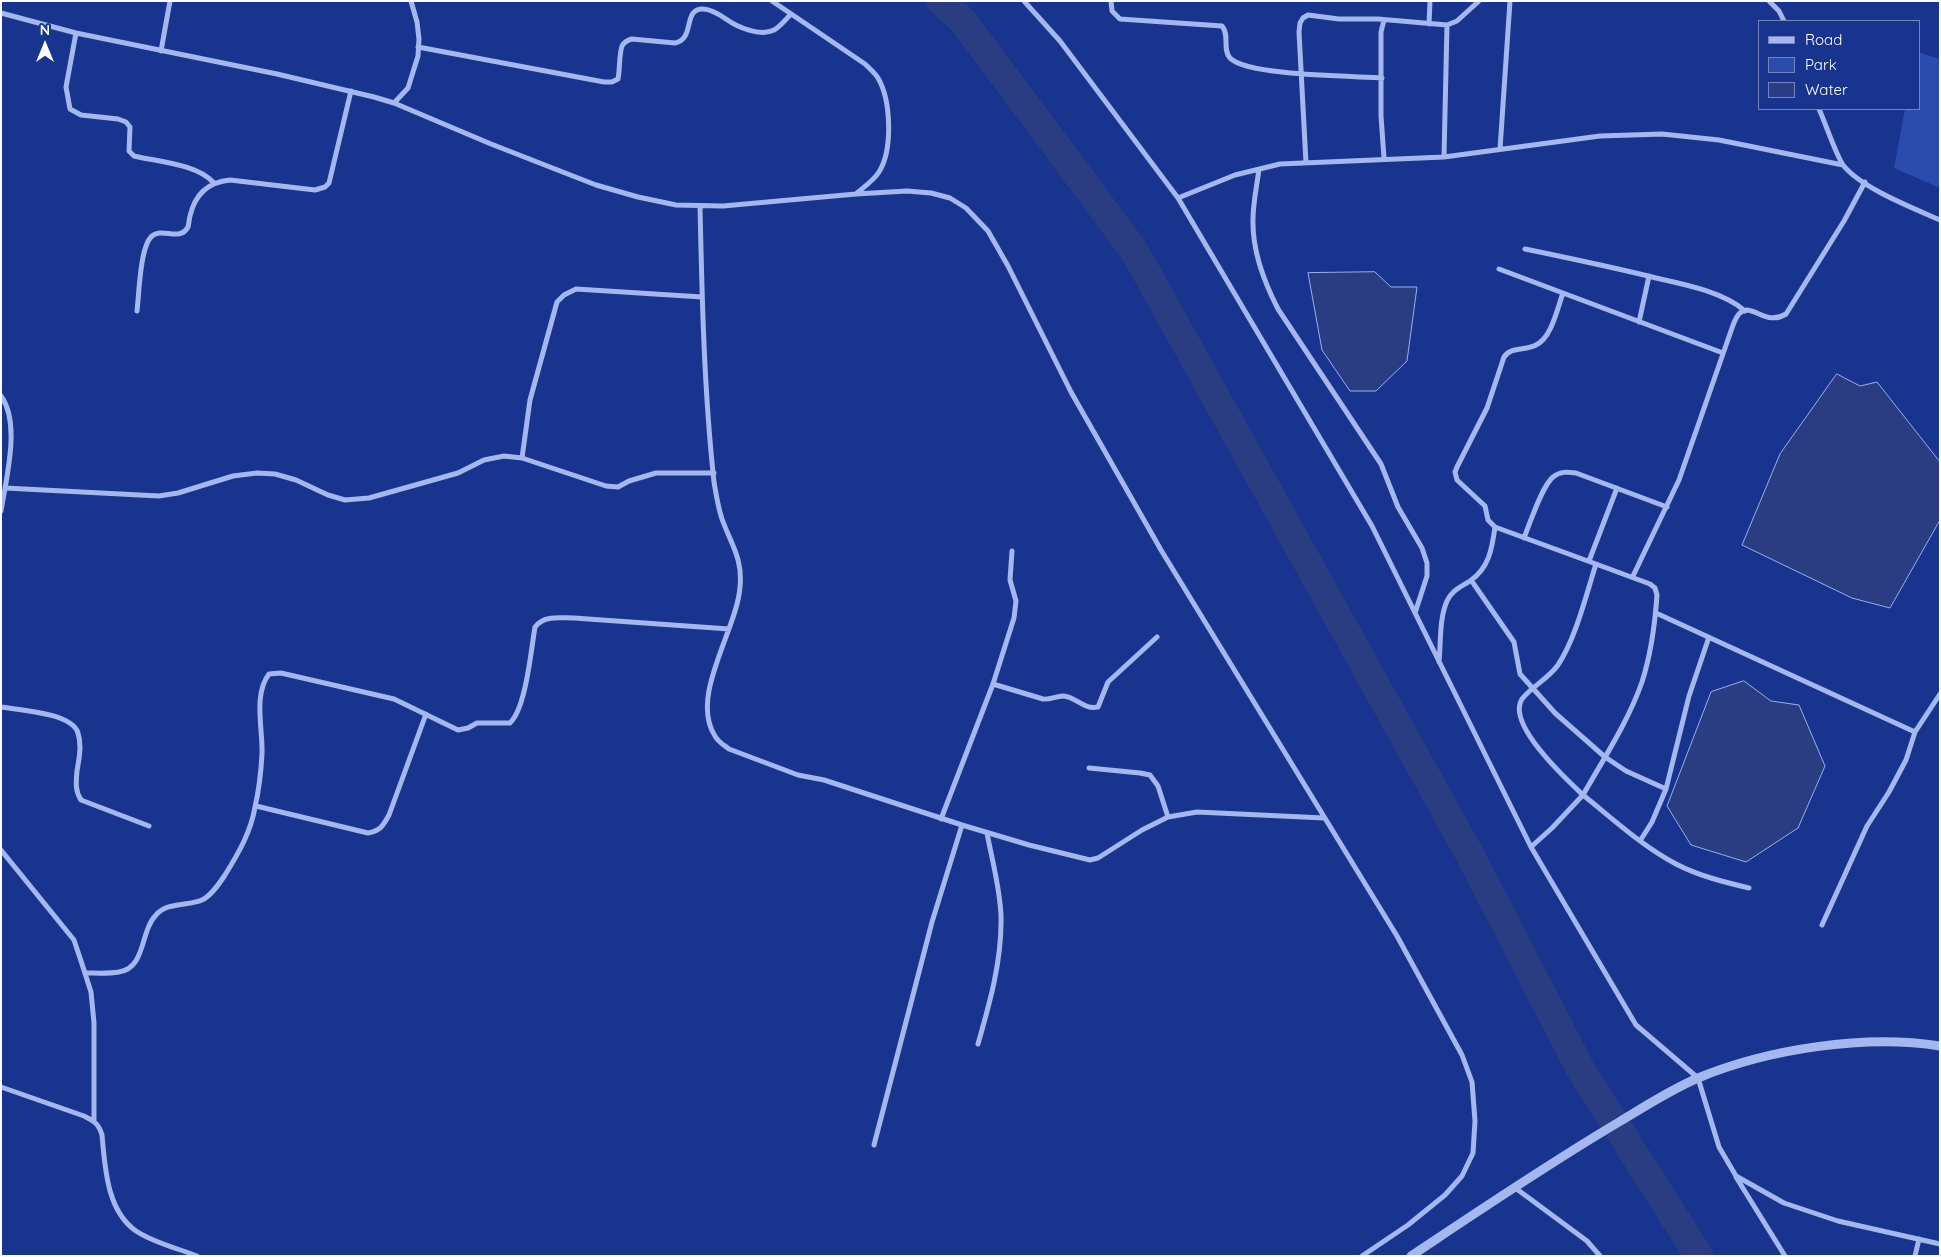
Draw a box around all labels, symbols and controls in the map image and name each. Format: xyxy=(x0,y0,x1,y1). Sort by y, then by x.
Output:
north arrow xyxy=(20,20,70,70)
legend xyxy=(1758,20,1921,110)
text: N xyxy=(40,21,50,39)
text: Road xyxy=(1805,30,1842,49)
text: Park xyxy=(1805,55,1837,74)
text: Water xyxy=(1805,80,1848,99)

